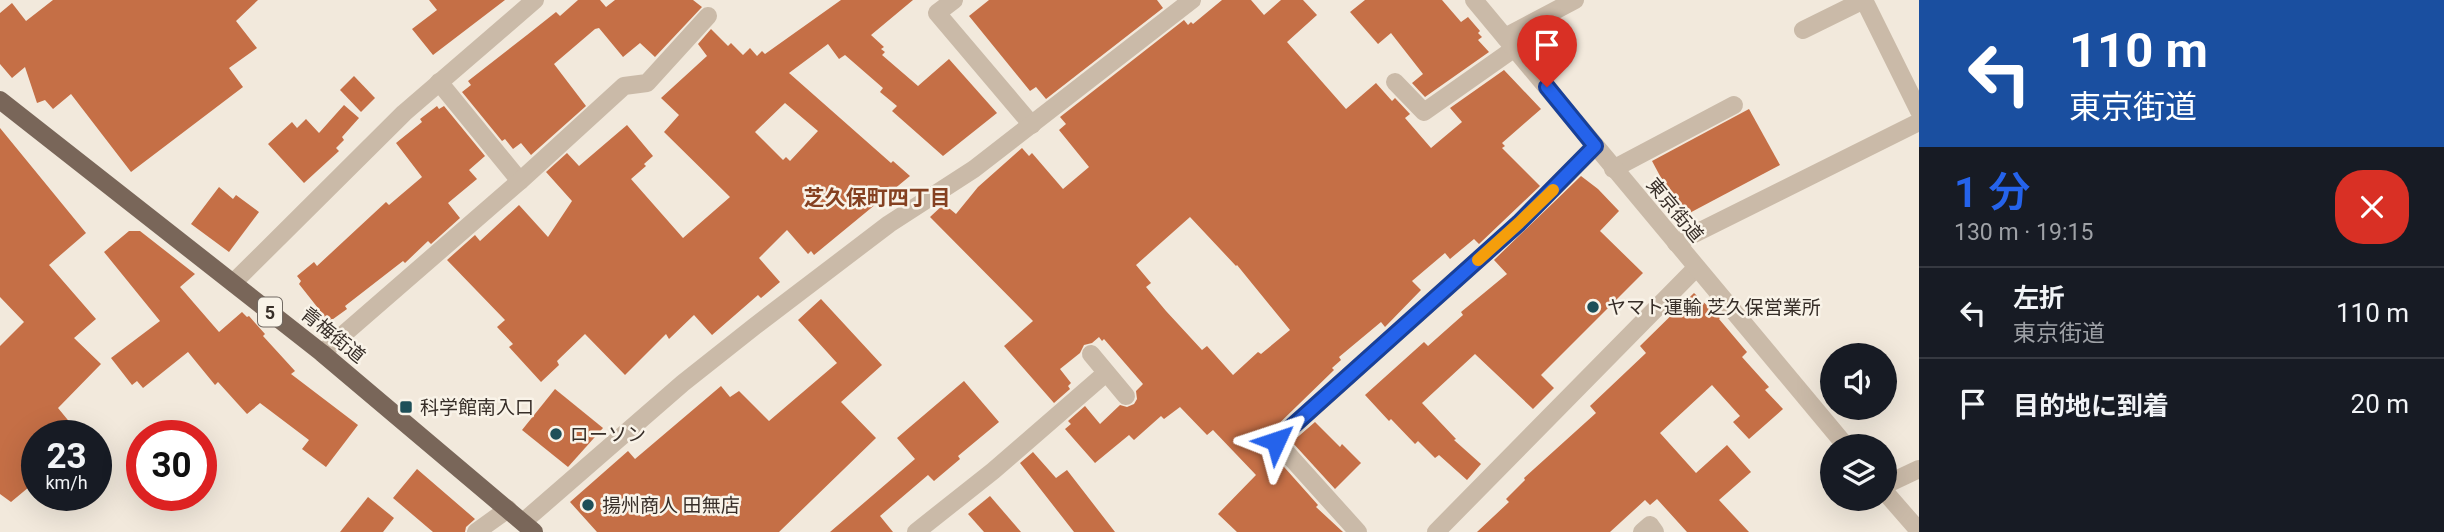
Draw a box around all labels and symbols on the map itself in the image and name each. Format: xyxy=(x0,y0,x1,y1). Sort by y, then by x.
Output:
pin xyxy=(1517,15,1577,87)
street label: 東京街道 xyxy=(1642,173,1708,247)
district label: 芝久保町四丁目 xyxy=(804,186,951,210)
place label: ヤマト運輸 芝久保営業所 xyxy=(1607,296,1821,319)
road number: 5 xyxy=(258,298,282,326)
marker: ヤマト運輸 芝久保営業所 xyxy=(1585,299,1601,315)
street label: 青梅街道 xyxy=(296,302,370,368)
place label: 科学館南入口 xyxy=(420,396,534,419)
marker: 科学館南入口 xyxy=(398,399,414,415)
position arrow xyxy=(1239,404,1313,478)
speed limit sign: 30 xyxy=(126,420,217,511)
place label: ローソン xyxy=(570,423,646,446)
marker: ローソン xyxy=(548,426,564,442)
place label: 揚州商人 田無店 xyxy=(602,494,740,517)
marker: 揚州商人 田無店 xyxy=(580,497,596,513)

